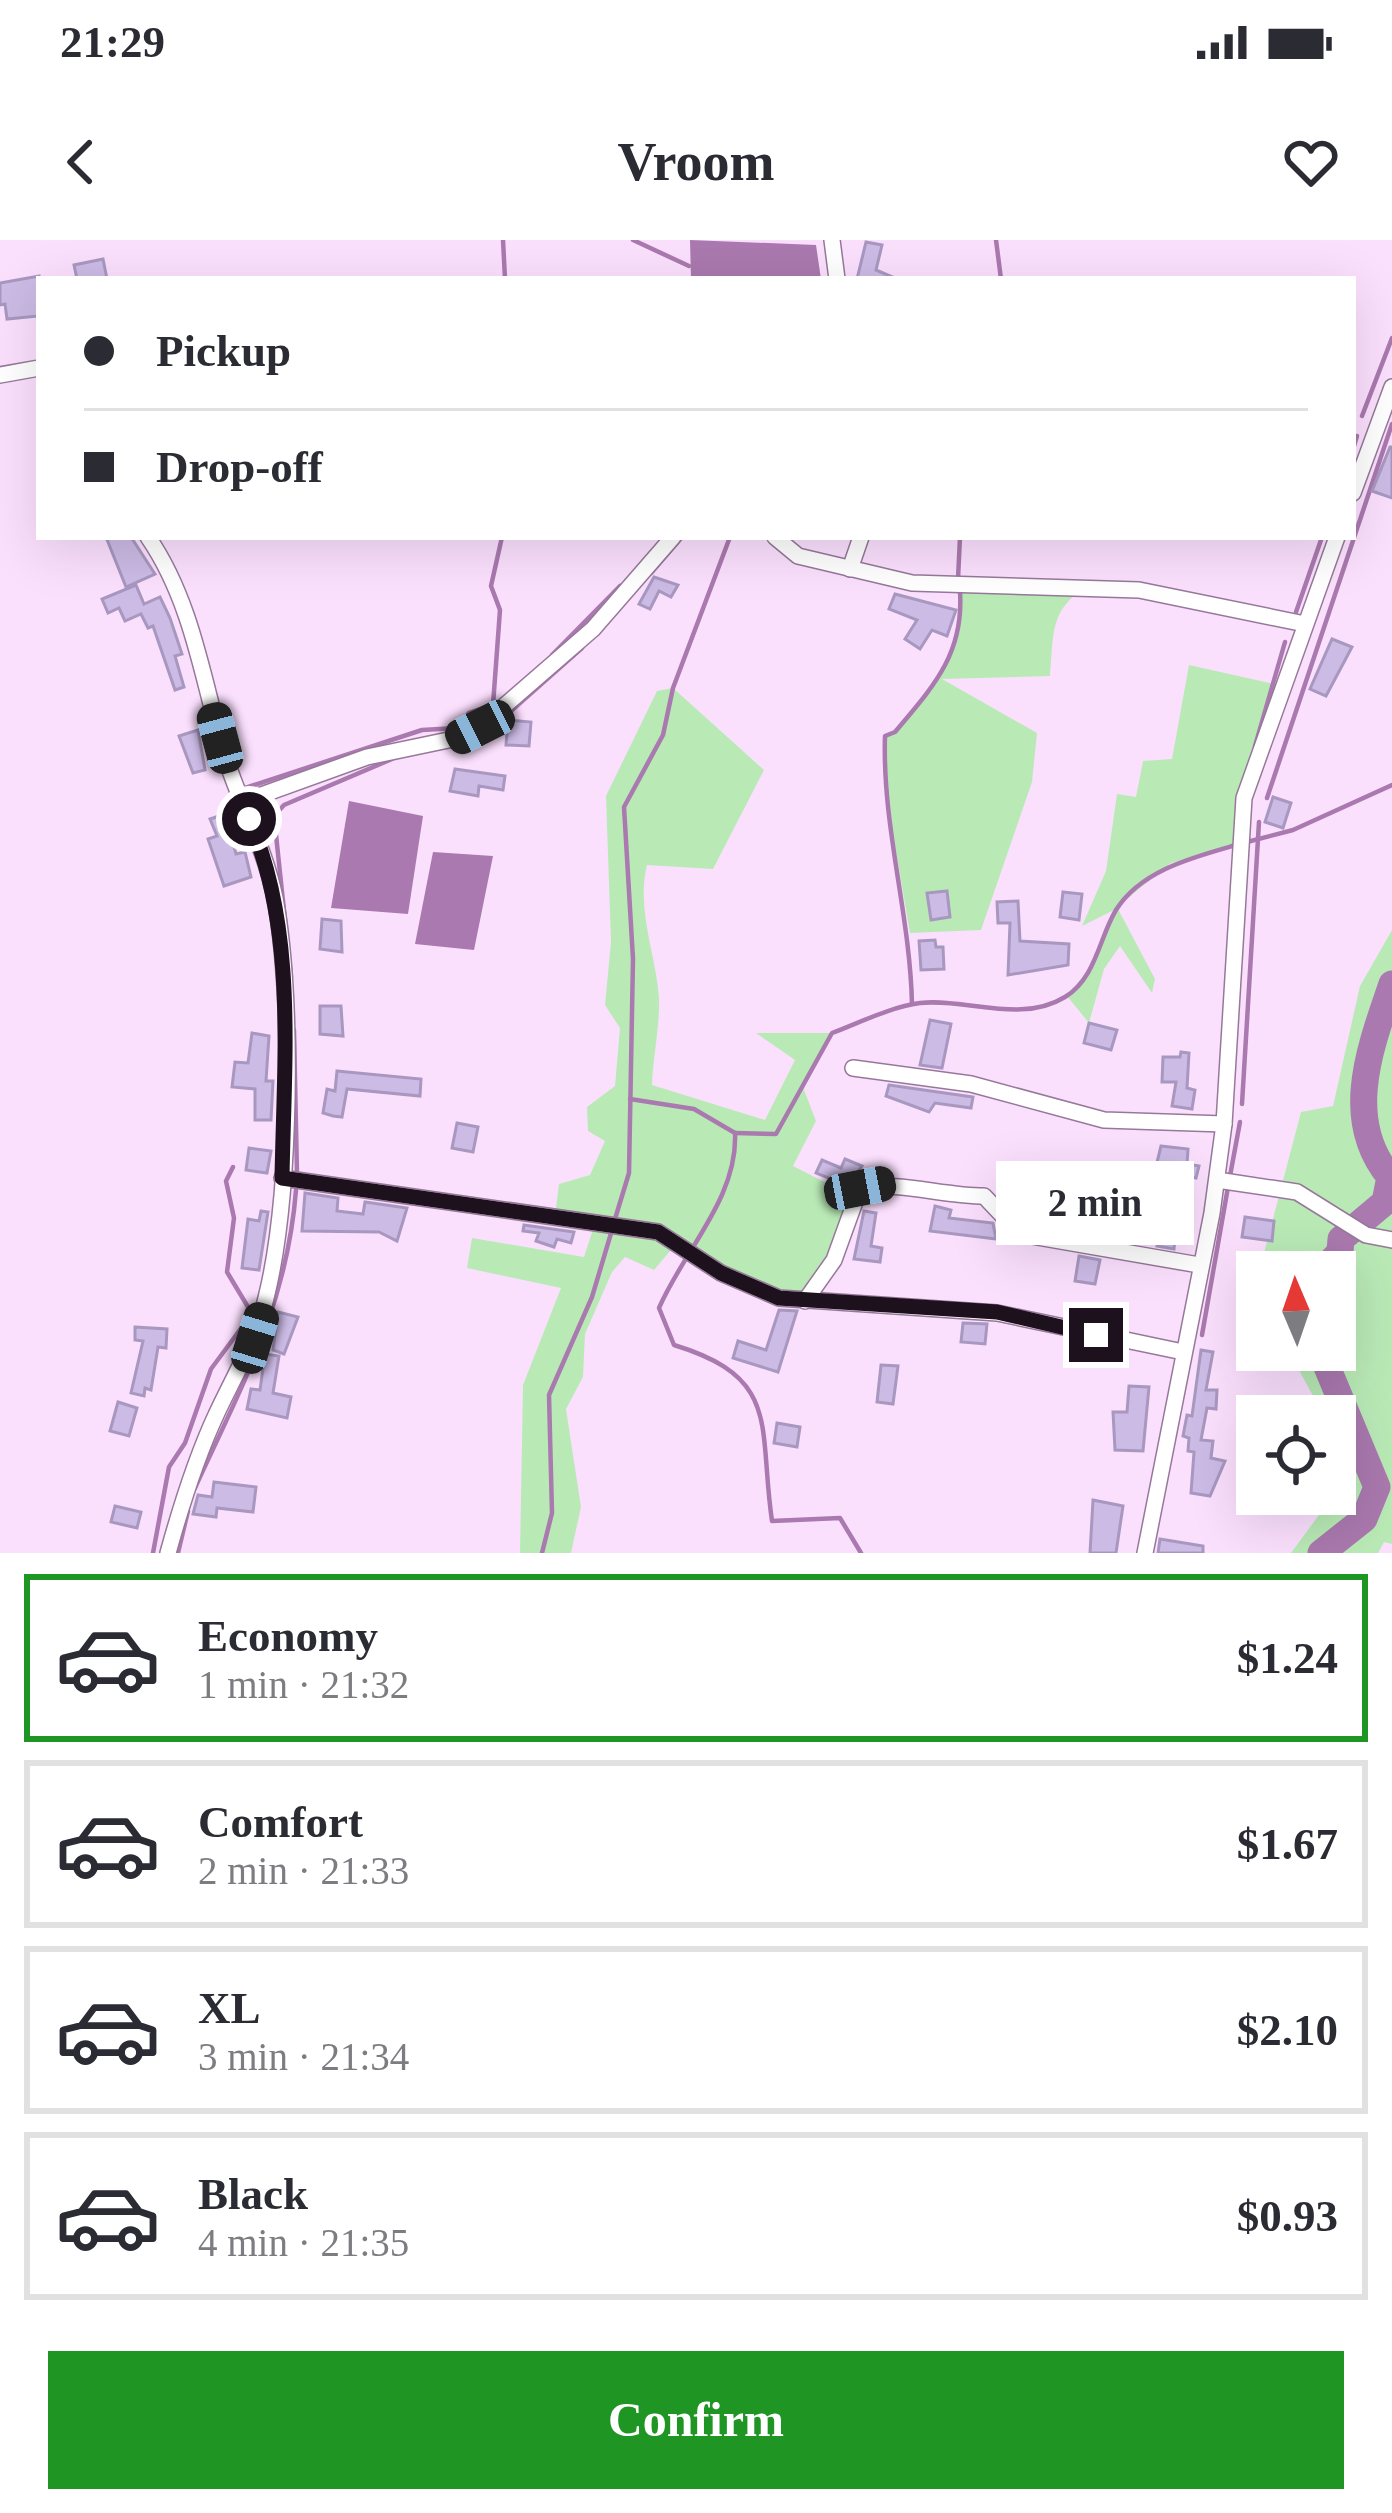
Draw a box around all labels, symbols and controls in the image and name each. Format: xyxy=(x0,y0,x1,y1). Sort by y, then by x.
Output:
text: 21:29 xyxy=(60,17,165,67)
icon: back xyxy=(48,129,114,195)
icon: heart xyxy=(1278,129,1344,195)
text: Vroom xyxy=(618,132,774,192)
text: Pickup xyxy=(156,326,291,376)
text: Drop-off xyxy=(156,442,323,492)
car xyxy=(440,695,520,759)
car xyxy=(193,699,247,777)
route start xyxy=(222,792,276,846)
callout: 2 min xyxy=(997,1161,1195,1245)
car xyxy=(821,1163,899,1213)
text: 2 min xyxy=(1048,1181,1142,1224)
north arrow xyxy=(1236,1251,1356,1371)
map controls xyxy=(1236,1251,1356,1515)
car xyxy=(227,1298,283,1378)
route end xyxy=(1069,1308,1123,1362)
button: locate xyxy=(1236,1395,1356,1515)
icon: car xyxy=(54,1604,162,1712)
text: Economy xyxy=(198,1611,378,1661)
text: $1.24 xyxy=(1237,1633,1338,1683)
text: 1 min · 21:32 xyxy=(198,1663,409,1706)
icon: car xyxy=(54,1790,162,1898)
text: Comfort xyxy=(198,1797,363,1847)
text: $1.67 xyxy=(1237,1819,1338,1869)
text: 2 min · 21:33 xyxy=(198,1849,409,1892)
icon: car xyxy=(54,1976,162,2084)
text: XL xyxy=(198,1983,261,2033)
text: $2.10 xyxy=(1237,2005,1338,2055)
text: 3 min · 21:34 xyxy=(198,2035,409,2078)
icon: car xyxy=(54,2162,162,2270)
text: Black xyxy=(198,2169,308,2219)
text: $0.93 xyxy=(1237,2191,1338,2241)
text: 4 min · 21:35 xyxy=(198,2221,409,2264)
button: Confirm xyxy=(48,2351,1344,2489)

